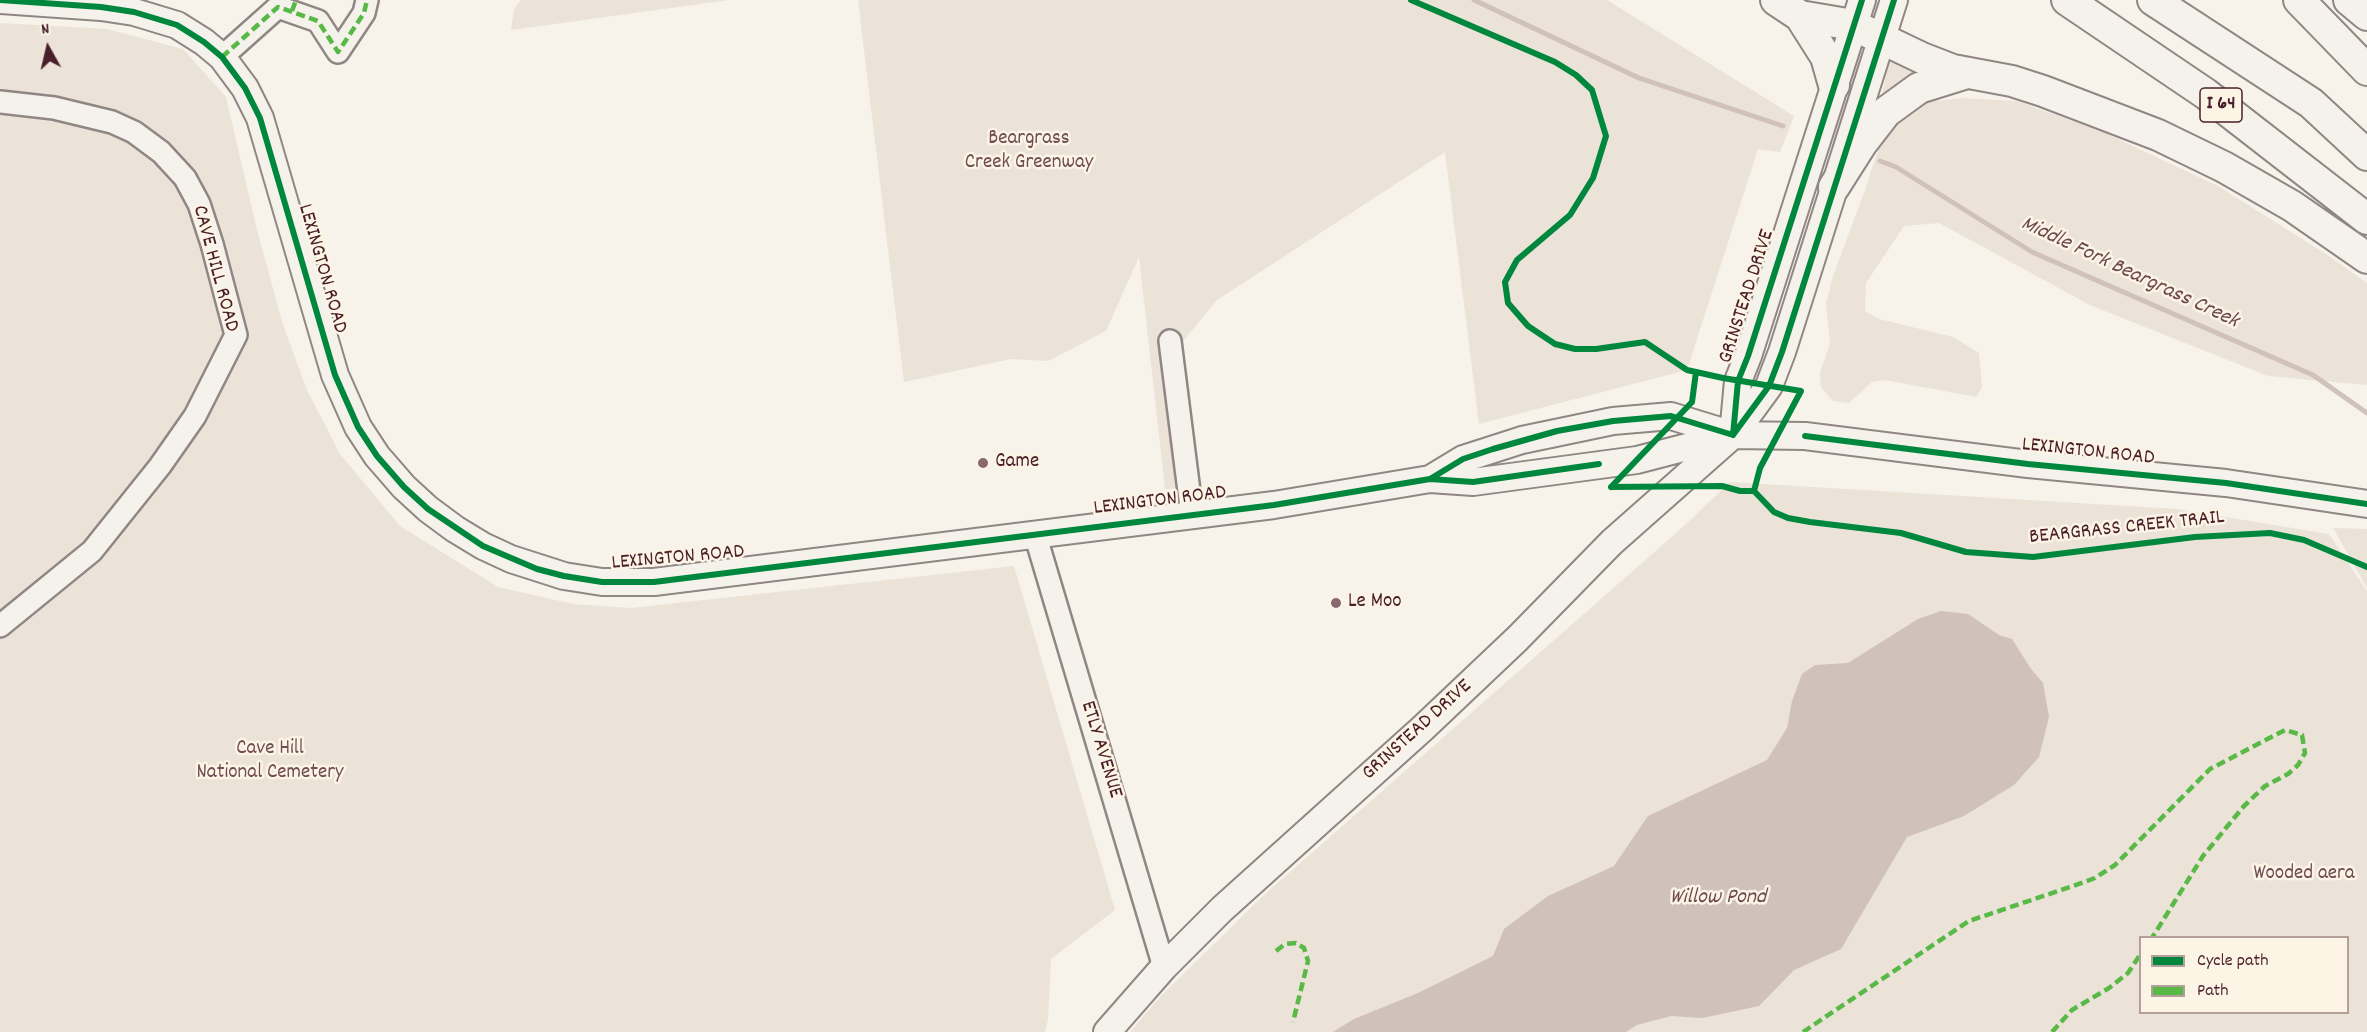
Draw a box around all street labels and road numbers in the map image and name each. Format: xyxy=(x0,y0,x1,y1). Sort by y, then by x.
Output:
road number: I 64 xyxy=(2200,88,2242,122)
street label: LEXINGTON ROAD xyxy=(291,201,351,337)
street label: CAVE HILL ROAD xyxy=(185,203,243,335)
street label: GRINSTEAD DRIVE xyxy=(1715,227,1781,367)
street label: LEXINGTON ROAD xyxy=(2020,434,2156,472)
street label: LEXINGTON ROAD xyxy=(1092,481,1228,523)
street label: BEARGRASS CREEK TRAIL xyxy=(2028,506,2226,552)
street label: LEXINGTON ROAD xyxy=(611,541,745,577)
street label: GRINSTEAD DRIVE xyxy=(1358,675,1478,787)
street label: ETLY AVENUE xyxy=(1073,698,1127,802)

